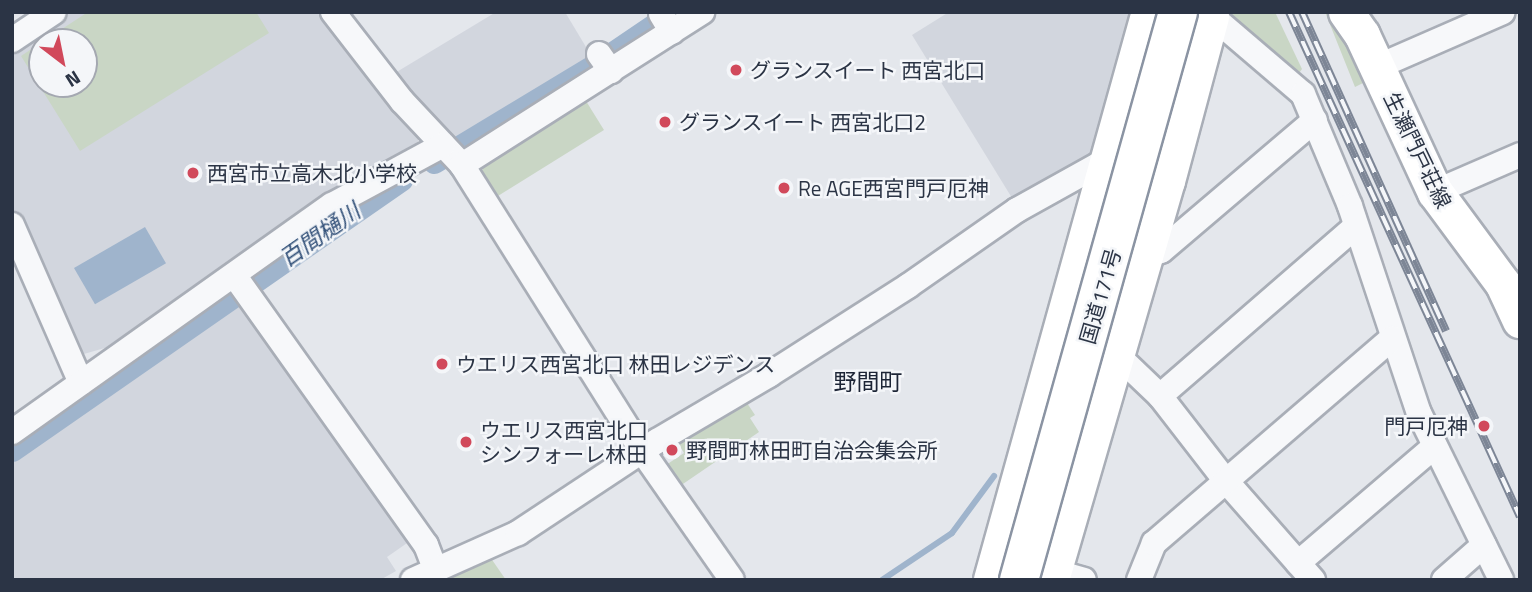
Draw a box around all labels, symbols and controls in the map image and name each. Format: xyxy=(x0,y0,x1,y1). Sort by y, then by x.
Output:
north arrow xyxy=(28,28,98,98)
place label: グランスイート 西宮北口 xyxy=(750,57,986,83)
marker: グランスイート 西宮北口 xyxy=(728,62,744,78)
text: N xyxy=(60,64,87,95)
street label: 生瀬門戸荘線 xyxy=(1379,88,1457,212)
place label: グランスイート 西宮北口2 xyxy=(679,109,926,135)
marker: グランスイート 西宮北口2 xyxy=(657,114,673,130)
place label: 西宮市立高木北小学校 xyxy=(207,160,417,186)
marker: 西宮市立高木北小学校 xyxy=(185,165,201,181)
place label: Re AGE西宮門戸厄神 xyxy=(798,175,989,201)
marker: Re AGE西宮門戸厄神 xyxy=(776,180,792,196)
water label: 百間樋川 xyxy=(274,197,366,273)
street label: 国道171号 xyxy=(1074,245,1126,347)
place label: ウエリス西宮北口 林田レジデンス xyxy=(456,351,776,377)
marker: ウエリス西宮北口 林田レジデンス xyxy=(434,356,450,372)
district label: 野間町 xyxy=(834,368,902,396)
place label: 門戸厄神 xyxy=(1384,413,1468,439)
marker: 門戸厄神 xyxy=(1474,416,1494,436)
place label: ウエリス西宮北口 シンフォーレ林田 xyxy=(480,417,648,467)
marker: ウエリス西宮北口 シンフォーレ林田 xyxy=(458,434,474,450)
place label: 野間町林田町自治会集会所 xyxy=(686,437,938,463)
marker: 野間町林田町自治会集会所 xyxy=(664,442,680,458)

